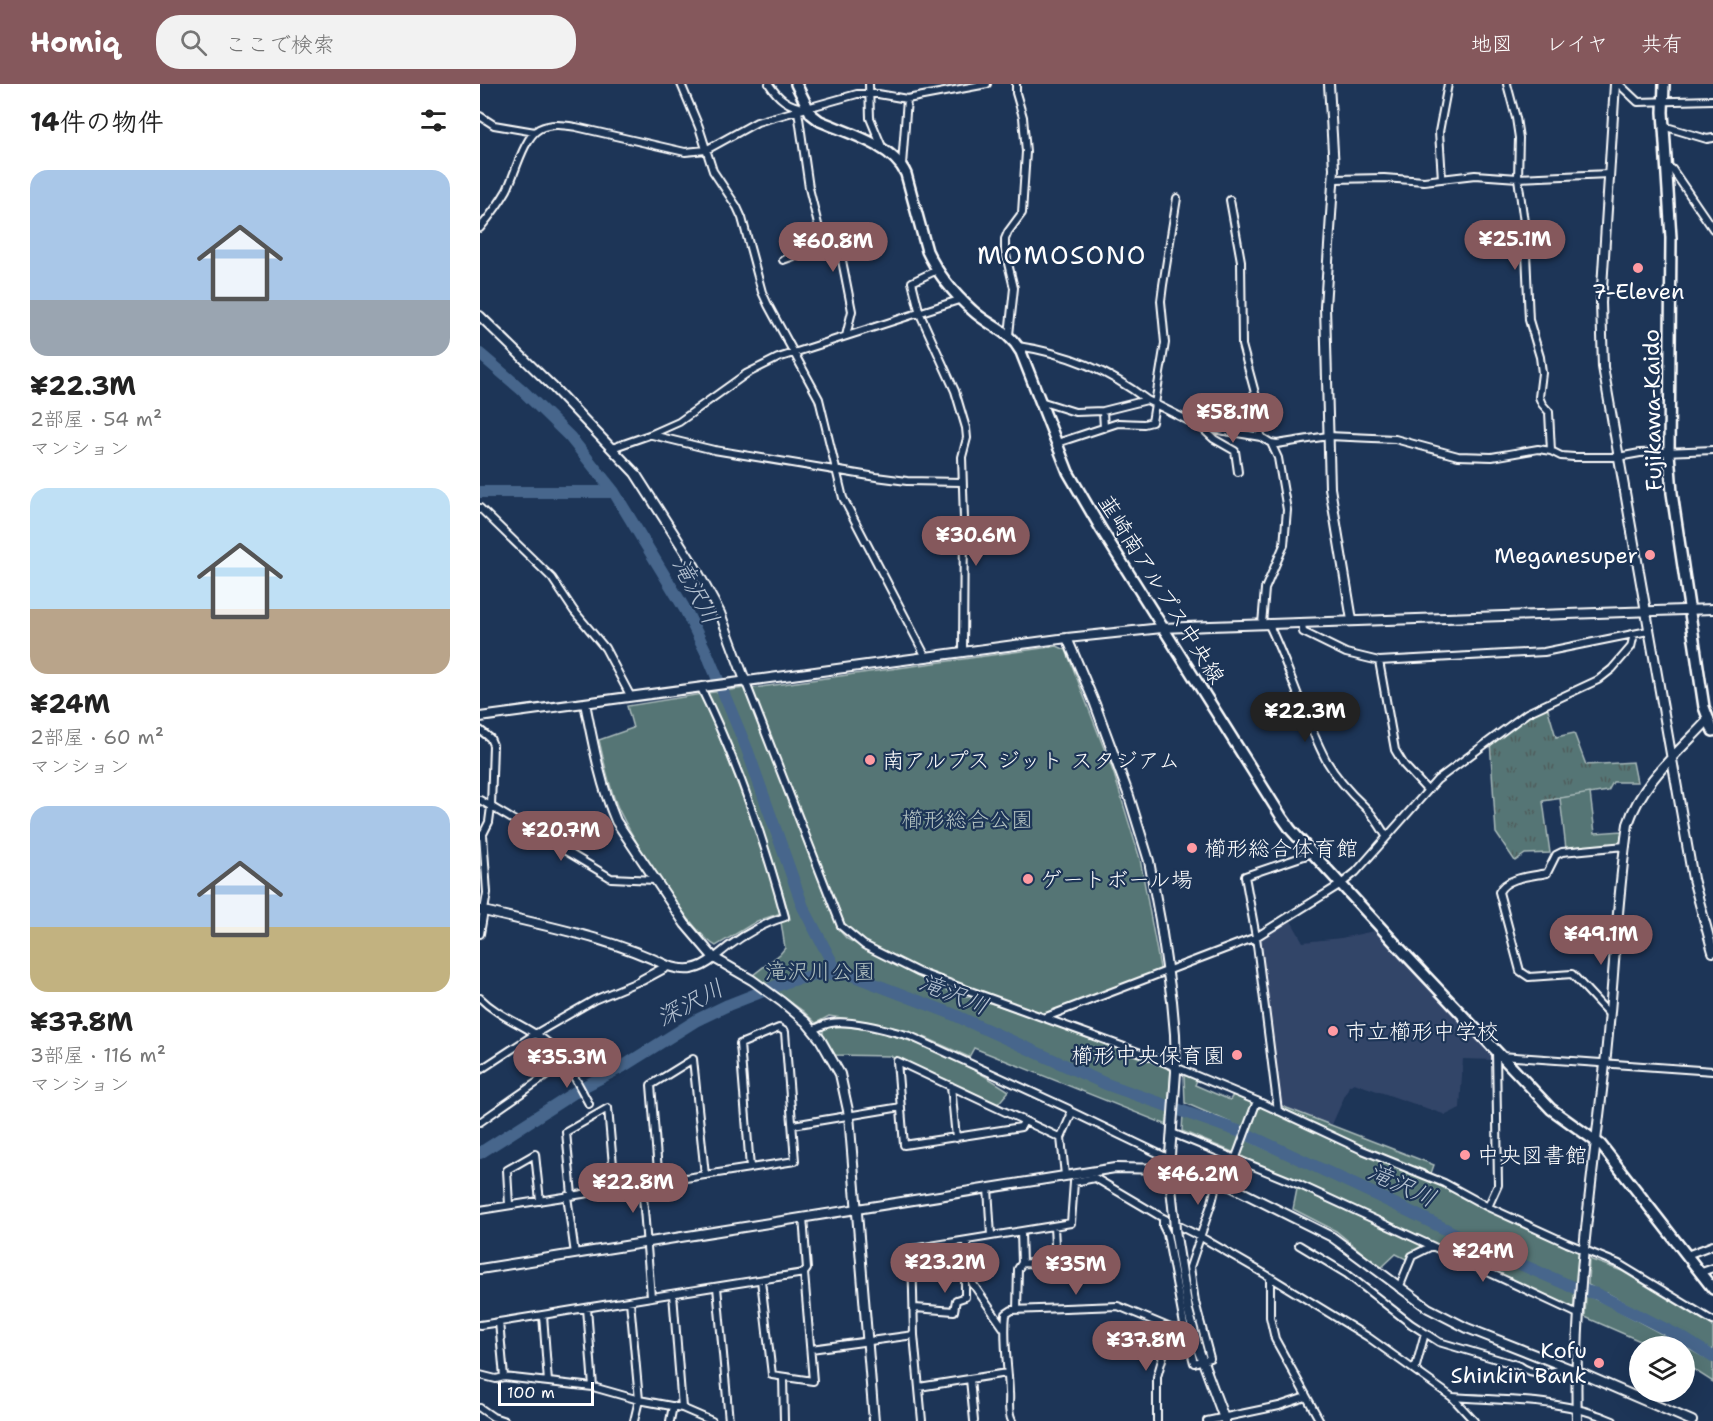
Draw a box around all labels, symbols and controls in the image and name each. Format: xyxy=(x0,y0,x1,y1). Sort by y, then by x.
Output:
search box xyxy=(156,15,576,69)
text: Homiq xyxy=(30,23,120,61)
icon: search xyxy=(177,26,210,59)
text: ここで検索 xyxy=(225,30,335,59)
text: 地図 xyxy=(1471,30,1513,58)
text: レイヤ xyxy=(1546,30,1608,58)
text: 共有 xyxy=(1641,30,1683,58)
text: 14件の物件 xyxy=(30,104,164,139)
icon: filters xyxy=(417,104,450,137)
icon: home xyxy=(186,209,294,317)
pin: ¥25.1M xyxy=(1466,220,1564,271)
pin: ¥60.8M xyxy=(784,222,882,273)
text: ¥25.1M xyxy=(1478,226,1552,252)
text: ¥60.8M xyxy=(793,228,873,254)
district label: MOMOSONO xyxy=(977,237,1147,272)
marker: 7-Eleven xyxy=(1631,261,1645,275)
place label: 7-Eleven xyxy=(1592,277,1684,306)
street label: Fujikawa-Kaido xyxy=(1637,329,1668,491)
text: ¥22.3M xyxy=(30,368,136,403)
pin: ¥58.1M xyxy=(1184,393,1282,444)
text: ¥58.1M xyxy=(1196,399,1270,425)
text: 2部屋 · 54 m² xyxy=(30,406,162,432)
text: マンション xyxy=(30,435,129,461)
street label: 韮崎南アルプス中央線 xyxy=(1092,489,1232,689)
pin: ¥30.6M xyxy=(927,516,1025,567)
text: ¥30.6M xyxy=(936,522,1016,548)
icon: home xyxy=(186,527,294,635)
place label: Meganesuper xyxy=(1494,541,1638,570)
marker: Meganesuper xyxy=(1643,548,1657,562)
water label: 滝沢川 xyxy=(665,552,727,630)
text: ¥24M xyxy=(30,686,110,721)
pin: ¥22.3M xyxy=(1256,692,1354,743)
text: ¥22.3M xyxy=(1264,698,1346,724)
text: 2部屋 · 60 m² xyxy=(30,724,164,750)
place label: 南アルプス ジット スタジアム xyxy=(882,746,1180,775)
text: マンション xyxy=(30,753,129,779)
marker: 南アルプス ジット スタジアム xyxy=(863,753,877,767)
park label: 櫛形総合公園 xyxy=(901,805,1033,834)
pin: ¥20.7M xyxy=(512,811,610,862)
text: ¥20.7M xyxy=(522,817,600,843)
place label: 櫛形総合体育館 xyxy=(1204,834,1358,863)
marker: 櫛形総合体育館 xyxy=(1185,841,1199,855)
icon: home xyxy=(186,845,294,953)
place label: ゲートボール場 xyxy=(1040,865,1193,894)
marker: ゲートボール場 xyxy=(1021,872,1035,886)
pin: ¥49.1M xyxy=(1552,915,1650,966)
text: ¥49.1M xyxy=(1564,921,1638,947)
park label: 滝沢川公園 xyxy=(765,957,875,986)
water label: 滝沢川 xyxy=(915,966,993,1022)
water label: 深沢川 xyxy=(651,972,729,1034)
text: ¥37.8M xyxy=(30,1004,133,1039)
place label: 市立櫛形中学校 xyxy=(1345,1017,1499,1046)
marker: 市立櫛形中学校 xyxy=(1326,1024,1340,1038)
pin: ¥35.3M xyxy=(518,1038,616,1089)
place label: 櫛形中央保育園 xyxy=(1071,1041,1225,1070)
text: 3部屋 · 116 m² xyxy=(30,1042,166,1068)
text: ¥35.3M xyxy=(527,1044,607,1070)
marker: 櫛形中央保育園 xyxy=(1230,1048,1244,1062)
text: マンション xyxy=(30,1071,129,1097)
place label: 中央図書館 xyxy=(1477,1141,1587,1170)
marker: 中央図書館 xyxy=(1458,1148,1472,1162)
pin: ¥46.2M xyxy=(1149,1155,1247,1206)
water label: 滝沢川 xyxy=(1363,1155,1441,1215)
text: ¥46.2M xyxy=(1157,1161,1239,1187)
pin: ¥22.8M xyxy=(584,1163,682,1214)
text: ¥22.8M xyxy=(592,1169,674,1195)
pin: ¥24M xyxy=(1447,1232,1519,1283)
text: ¥24M xyxy=(1452,1238,1514,1264)
pin: ¥23.2M xyxy=(896,1243,994,1294)
pin: ¥35M xyxy=(1040,1245,1112,1296)
text: ¥23.2M xyxy=(904,1249,986,1275)
text: ¥35M xyxy=(1046,1251,1106,1277)
pin: ¥37.8M xyxy=(1097,1321,1195,1372)
text: ¥37.8M xyxy=(1106,1327,1186,1353)
place label: Kofu Shinkin Bank xyxy=(1451,1336,1587,1390)
map controls xyxy=(1629,1336,1695,1402)
button: layers xyxy=(1629,1336,1695,1402)
marker: Kofu Shinkin Bank xyxy=(1592,1356,1606,1370)
scale bar xyxy=(498,1379,594,1406)
text: 100 m xyxy=(507,1382,555,1403)

